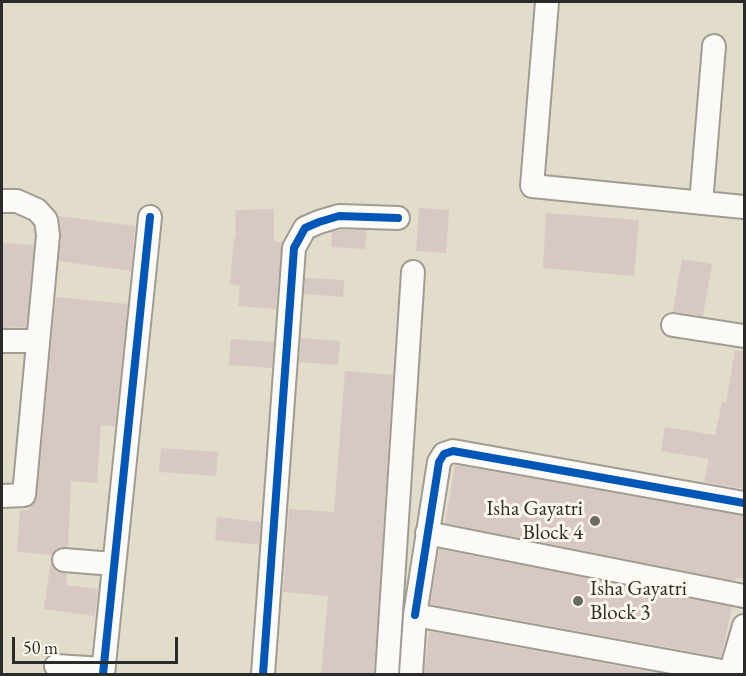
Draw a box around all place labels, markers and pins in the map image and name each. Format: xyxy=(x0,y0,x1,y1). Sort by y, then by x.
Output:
place label: Isha Gayatri Block 4 xyxy=(486,496,583,546)
marker: Isha Gayatri Block 4 xyxy=(588,514,602,528)
place label: Isha Gayatri Block 3 xyxy=(590,576,687,626)
marker: Isha Gayatri Block 3 xyxy=(571,594,585,608)

